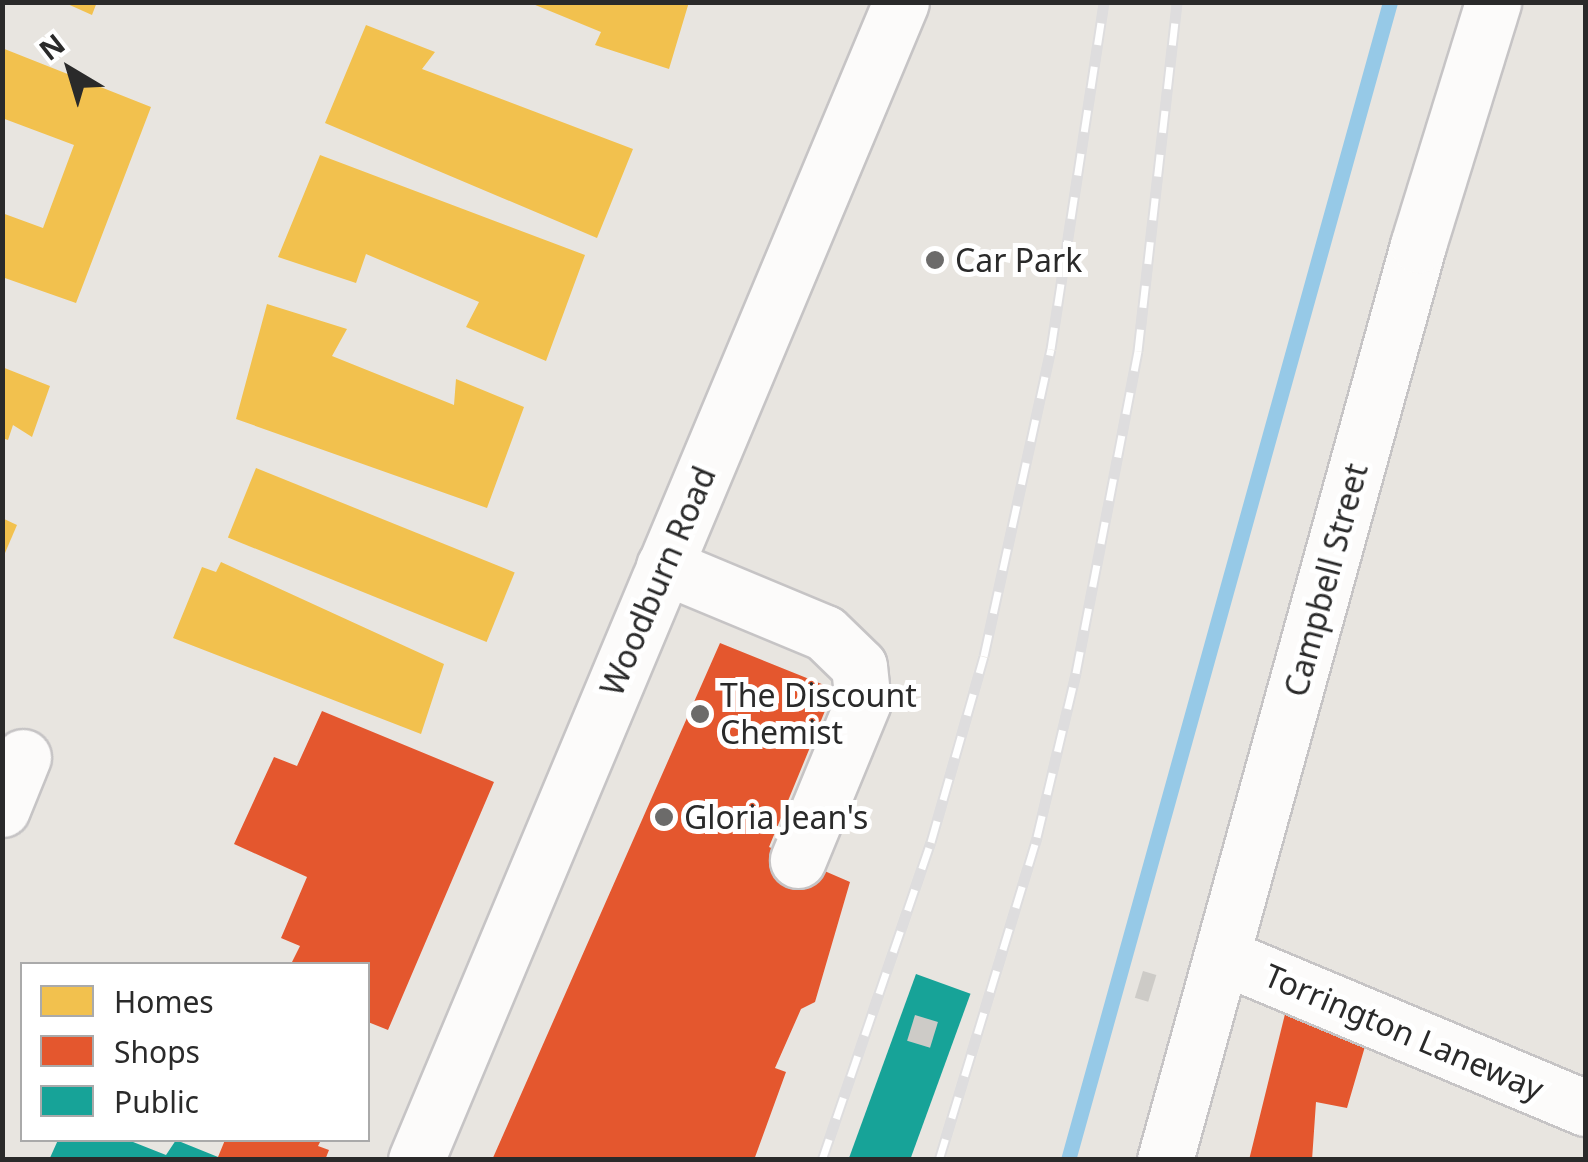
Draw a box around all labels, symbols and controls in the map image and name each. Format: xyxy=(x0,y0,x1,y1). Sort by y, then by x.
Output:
north arrow xyxy=(20,20,120,120)
text: N xyxy=(31,24,72,68)
place label: Car Park xyxy=(955,241,1082,279)
marker: Car Park xyxy=(924,249,946,271)
street label: Campbell Street xyxy=(1276,459,1376,701)
street label: Woodburn Road xyxy=(592,461,724,701)
place label: The Discount Chemist xyxy=(720,677,917,752)
marker: The Discount Chemist xyxy=(689,703,711,725)
place label: Gloria Jean's xyxy=(684,798,868,836)
marker: Gloria Jean's xyxy=(653,806,675,828)
street label: Torrington Laneway xyxy=(1259,956,1549,1108)
legend xyxy=(20,962,370,1142)
text: Homes xyxy=(114,981,214,1022)
text: Shops xyxy=(114,1031,200,1072)
text: Public xyxy=(114,1081,199,1122)

